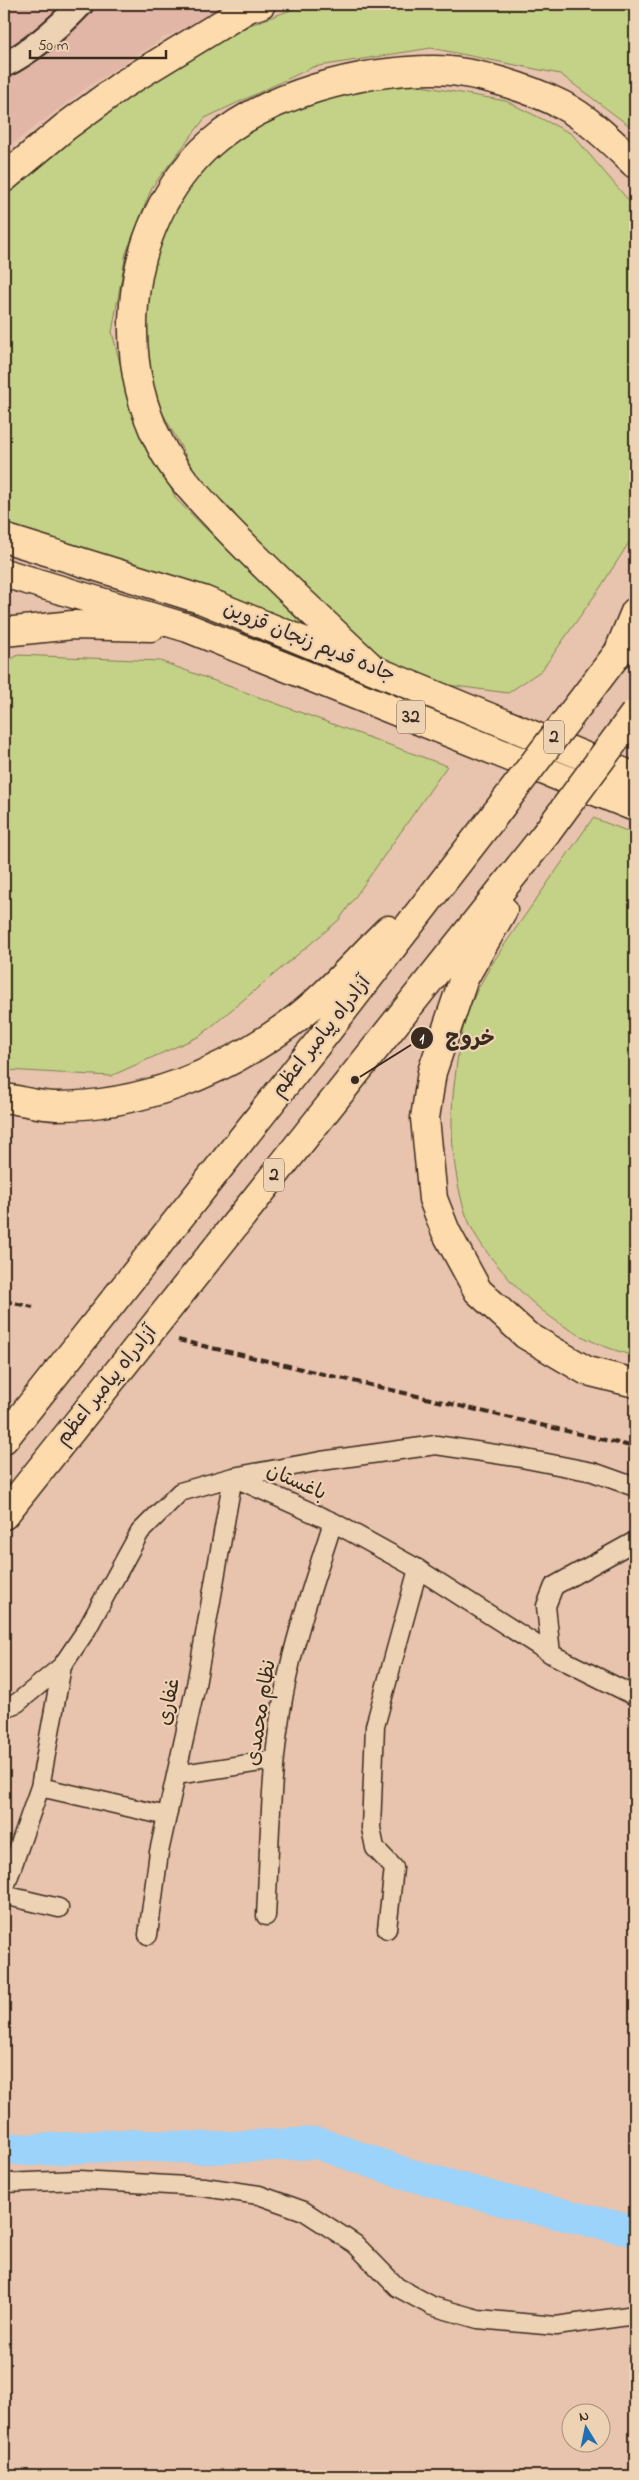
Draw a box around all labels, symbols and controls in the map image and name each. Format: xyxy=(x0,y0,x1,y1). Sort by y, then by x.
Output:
scale bar xyxy=(30,28,166,60)
text: 50 m xyxy=(38,35,69,57)
street label: جاده قدیم زنجان قزوین xyxy=(219,595,399,691)
road number: 32 xyxy=(397,700,425,734)
road number: 2 xyxy=(544,720,564,754)
street label: آزادراه پیامبر اعظم xyxy=(265,969,379,1104)
callout: خروج xyxy=(410,1020,504,1056)
text: خروج xyxy=(445,1025,495,1055)
text: 1 xyxy=(420,1028,425,1050)
road number: 2 xyxy=(264,1158,284,1192)
street label: آزادراه پیامبر اعظم xyxy=(49,1319,165,1452)
street label: باغستان xyxy=(262,1457,330,1509)
street label: نظام محمدی xyxy=(239,1658,285,1768)
street label: غفاری xyxy=(151,1676,189,1728)
north arrow xyxy=(562,2402,612,2452)
text: N xyxy=(578,2406,590,2428)

